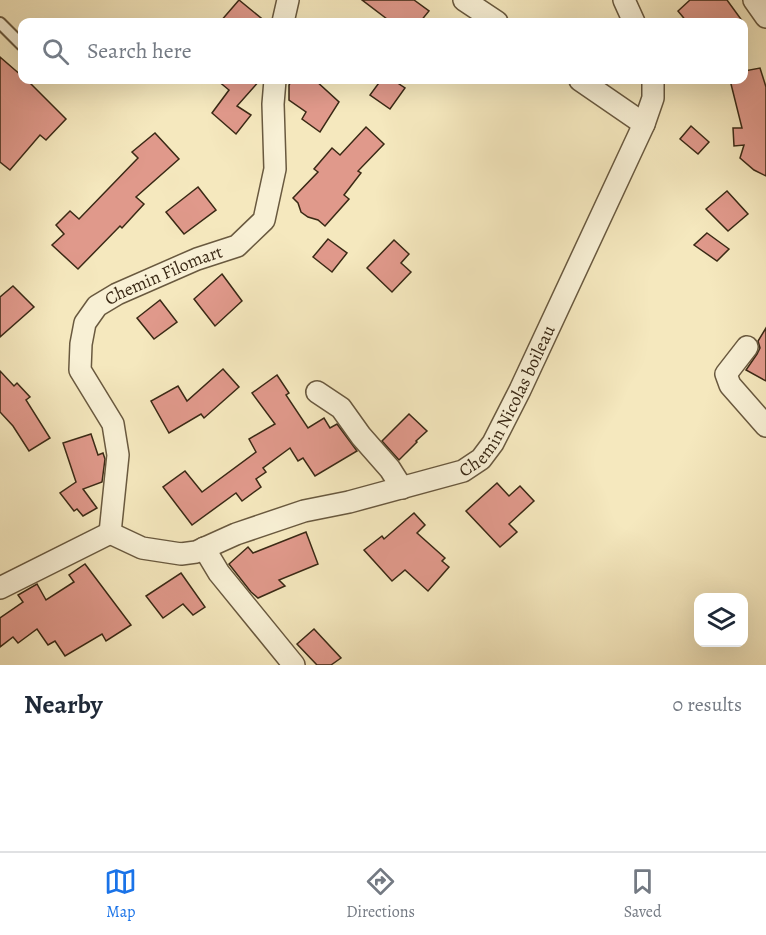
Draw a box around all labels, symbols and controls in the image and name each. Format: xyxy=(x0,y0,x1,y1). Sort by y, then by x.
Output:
search box xyxy=(18,18,748,84)
icon: search xyxy=(39,35,72,68)
text: Search here xyxy=(87,36,192,66)
street label: Chemin Filomart xyxy=(100,240,226,311)
street label: Chemin Nicolas boileau xyxy=(454,321,561,482)
map controls xyxy=(694,593,748,647)
button: layers xyxy=(694,593,748,647)
text: Nearby xyxy=(24,687,103,722)
text: 0 results xyxy=(673,691,742,718)
tab: Map xyxy=(104,865,137,923)
tab: Directions xyxy=(346,865,415,923)
tab: Saved xyxy=(624,865,662,923)

